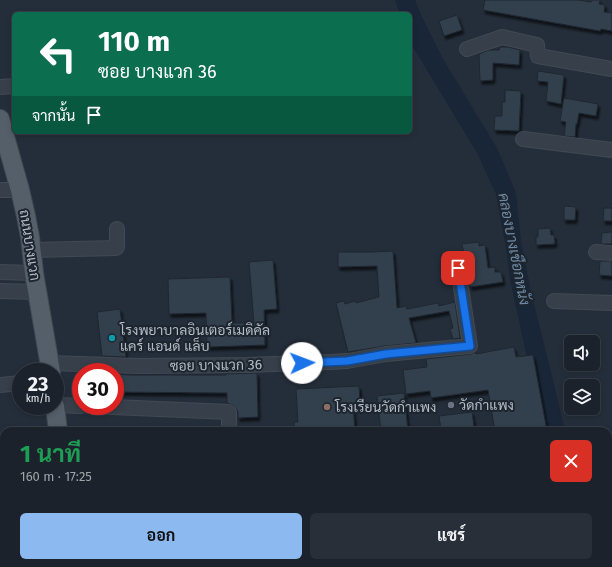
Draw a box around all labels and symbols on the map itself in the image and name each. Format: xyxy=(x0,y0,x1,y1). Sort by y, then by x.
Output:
water label: คลองบางเชือกหนัง xyxy=(494,191,535,307)
street label: ถนนบางแวก xyxy=(16,208,43,282)
pin xyxy=(441,251,475,285)
place label: โรงพยาบาลอินเตอร์เมดิคัล แคร์ แอนด์ แล็บ xyxy=(119,321,270,355)
marker: โรงพยาบาลอินเตอร์เมดิคัล แคร์ แอนด์ แล็บ xyxy=(107,333,117,343)
position arrow xyxy=(281,342,323,384)
street label: ซอย บางแวก 36 xyxy=(170,356,262,375)
speed limit sign: 30 xyxy=(72,363,124,415)
place label: วัดกำแพง xyxy=(459,397,514,414)
place label: โรงเรียนวัดกำแพง xyxy=(334,398,436,416)
marker: วัดกำแพง xyxy=(446,400,456,410)
marker: โรงเรียนวัดกำแพง xyxy=(322,402,332,412)

